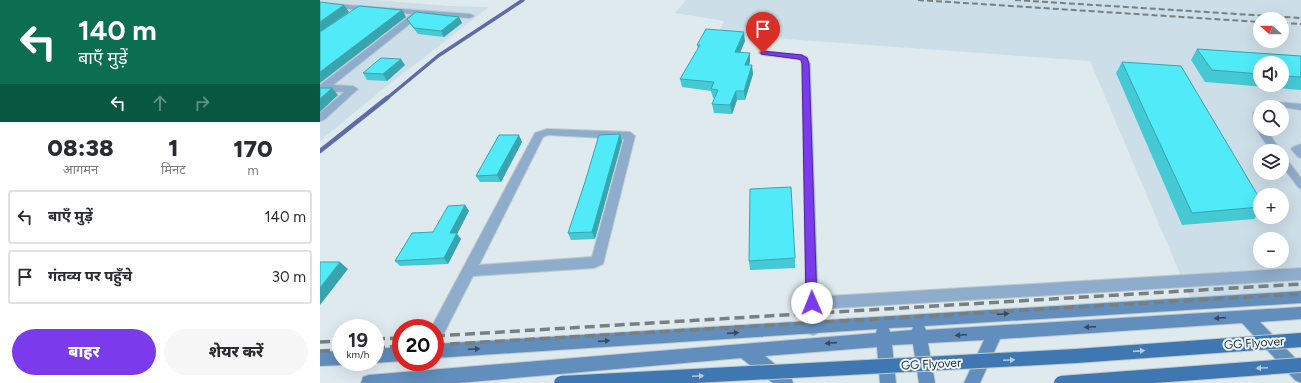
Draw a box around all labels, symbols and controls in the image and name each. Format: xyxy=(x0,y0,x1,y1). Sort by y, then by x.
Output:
pin xyxy=(746,12,780,53)
north arrow xyxy=(1253,12,1289,48)
map controls xyxy=(1253,12,1289,268)
text: 140 m xyxy=(78,13,157,47)
icon: left xyxy=(12,16,64,68)
icon: arrive xyxy=(752,18,774,40)
text: बाएँ मुड़ें xyxy=(78,47,128,69)
button: sound xyxy=(1253,56,1289,92)
icon: left xyxy=(107,92,129,114)
icon: ahead xyxy=(149,92,171,114)
icon: right xyxy=(191,92,213,114)
button: search xyxy=(1253,100,1289,136)
text: 08:38 xyxy=(47,133,114,162)
text: 1 xyxy=(168,133,179,162)
text: 170 xyxy=(233,134,273,163)
button: layers xyxy=(1253,144,1289,180)
text: आगमन xyxy=(63,162,98,177)
text: मिनट xyxy=(161,162,186,177)
text: m xyxy=(247,163,258,178)
button: + xyxy=(1253,188,1289,224)
icon: left xyxy=(14,206,36,228)
text: बाएँ मुड़ें xyxy=(48,207,93,225)
text: 140 m xyxy=(264,208,306,226)
button: − xyxy=(1253,232,1289,268)
icon: arrive xyxy=(14,266,36,288)
text: गंतव्य पर पहुँचे xyxy=(48,267,132,285)
text: 30 m xyxy=(272,268,306,286)
position arrow xyxy=(791,282,833,324)
one-way arrow xyxy=(997,311,1009,318)
one-way arrow xyxy=(1214,315,1226,322)
speed limit sign: 20 xyxy=(392,319,444,371)
one-way arrow xyxy=(1084,323,1096,330)
text: 19 xyxy=(348,328,368,352)
button: बाहर xyxy=(12,329,156,375)
button: शेयर करें xyxy=(164,329,308,375)
one-way arrow xyxy=(727,330,739,337)
one-way arrow xyxy=(955,332,967,339)
street label: GG Flyover xyxy=(1224,334,1284,352)
one-way arrow xyxy=(598,338,610,345)
one-way arrow xyxy=(825,339,837,346)
one-way arrow xyxy=(468,346,480,353)
text: km/h xyxy=(347,348,369,361)
one-way arrow xyxy=(1133,348,1145,355)
street label: GG Flyover xyxy=(901,355,961,373)
one-way arrow xyxy=(1003,356,1015,363)
one-way arrow xyxy=(1256,364,1268,371)
one-way arrow xyxy=(692,372,704,379)

